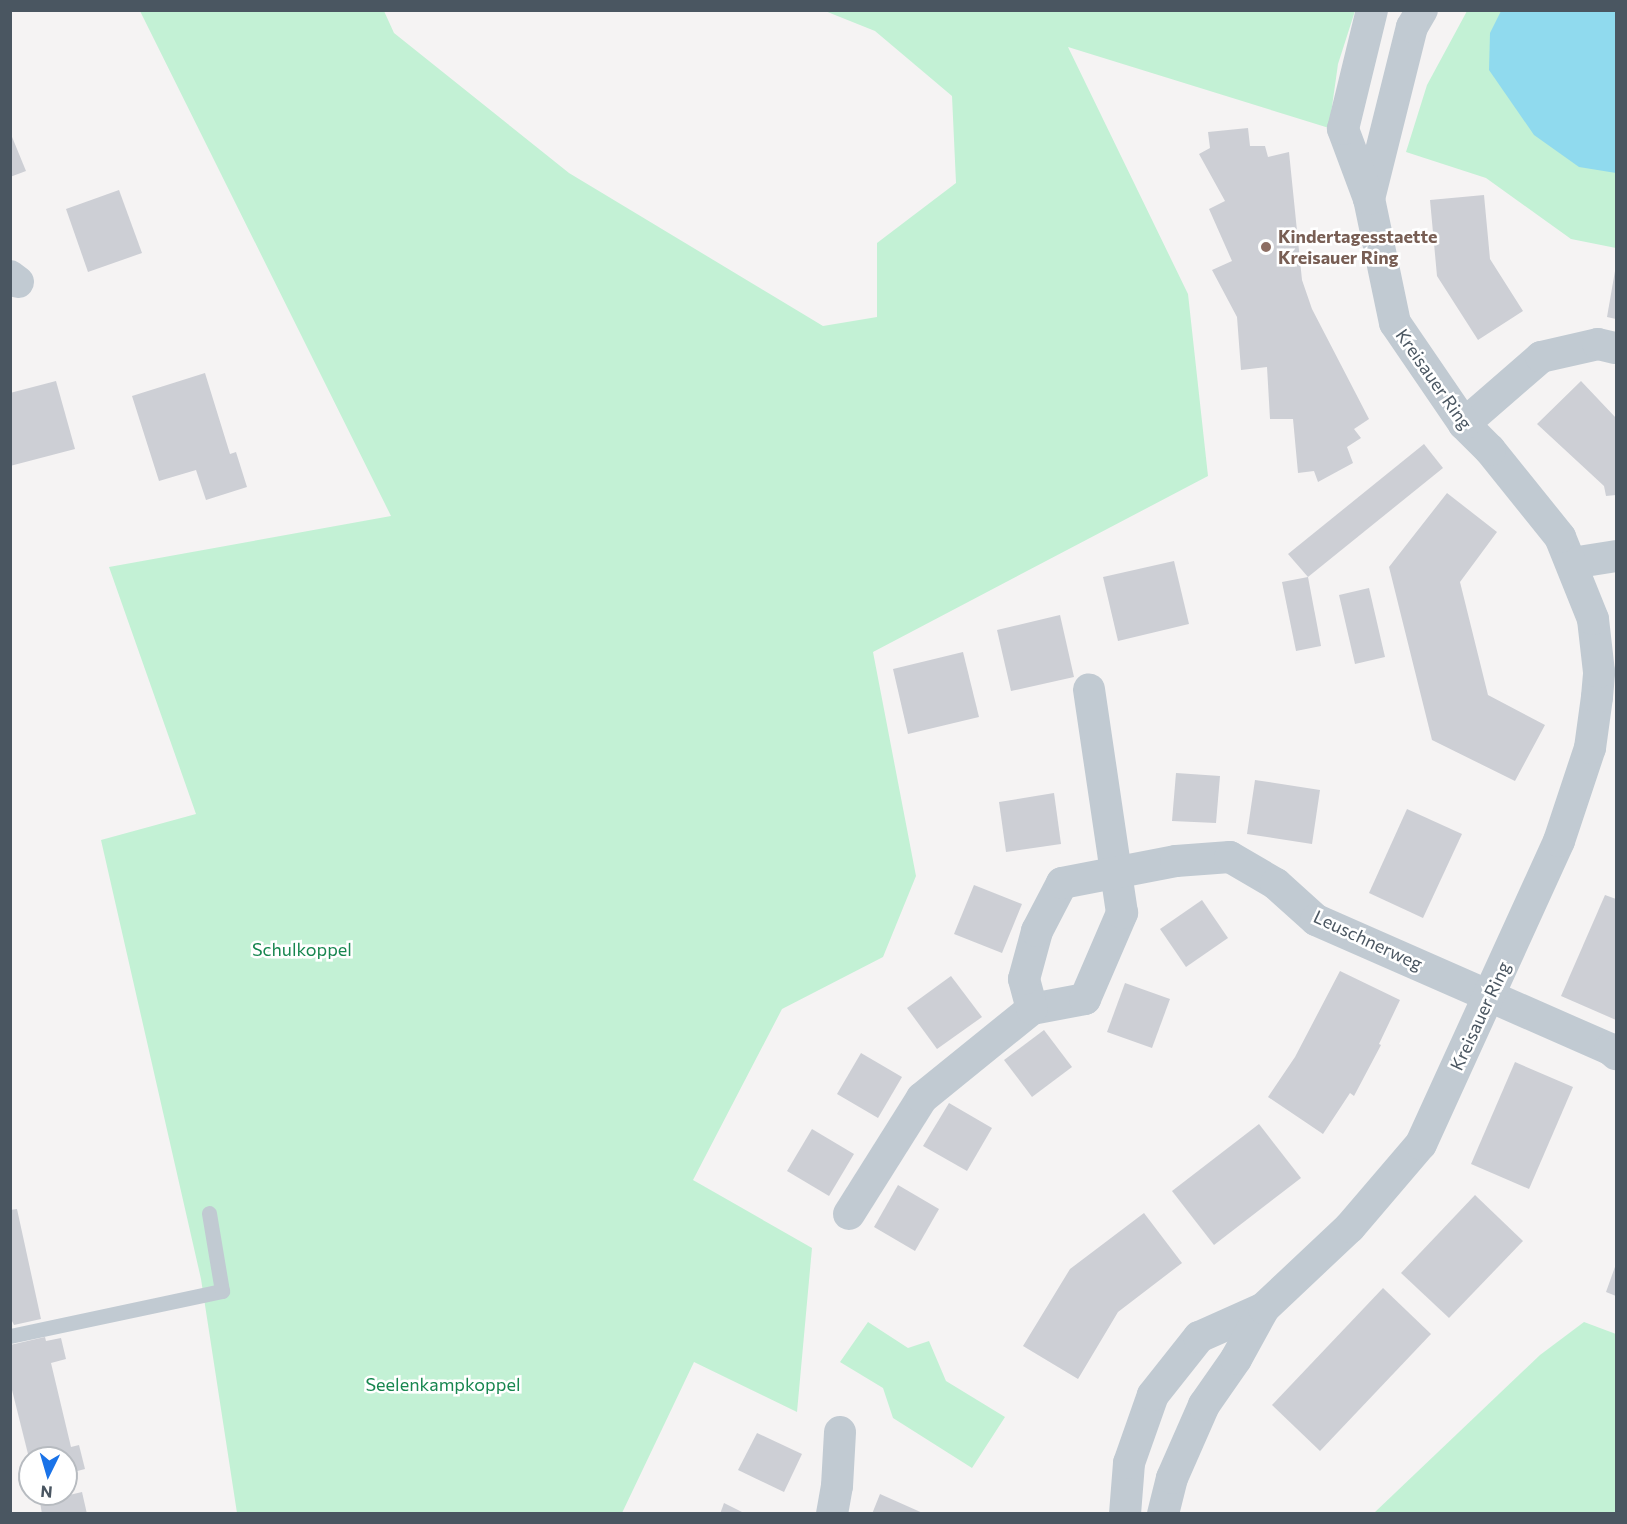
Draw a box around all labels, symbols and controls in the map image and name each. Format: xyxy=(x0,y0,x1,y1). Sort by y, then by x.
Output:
place label: Kindertagesstaette Kreisauer Ring xyxy=(1278,226,1437,268)
marker: Kindertagesstaette Kreisauer Ring xyxy=(1259,240,1273,254)
street label: Kreisauer Ring xyxy=(1391,325,1477,433)
street label: Leuschnerweg xyxy=(1310,905,1426,975)
park label: Schulkoppel xyxy=(252,938,352,960)
street label: Kreisauer Ring xyxy=(1445,958,1515,1074)
park label: Seelenkampkoppel xyxy=(366,1373,520,1395)
north arrow xyxy=(18,1446,78,1506)
text: N xyxy=(40,1482,53,1502)

